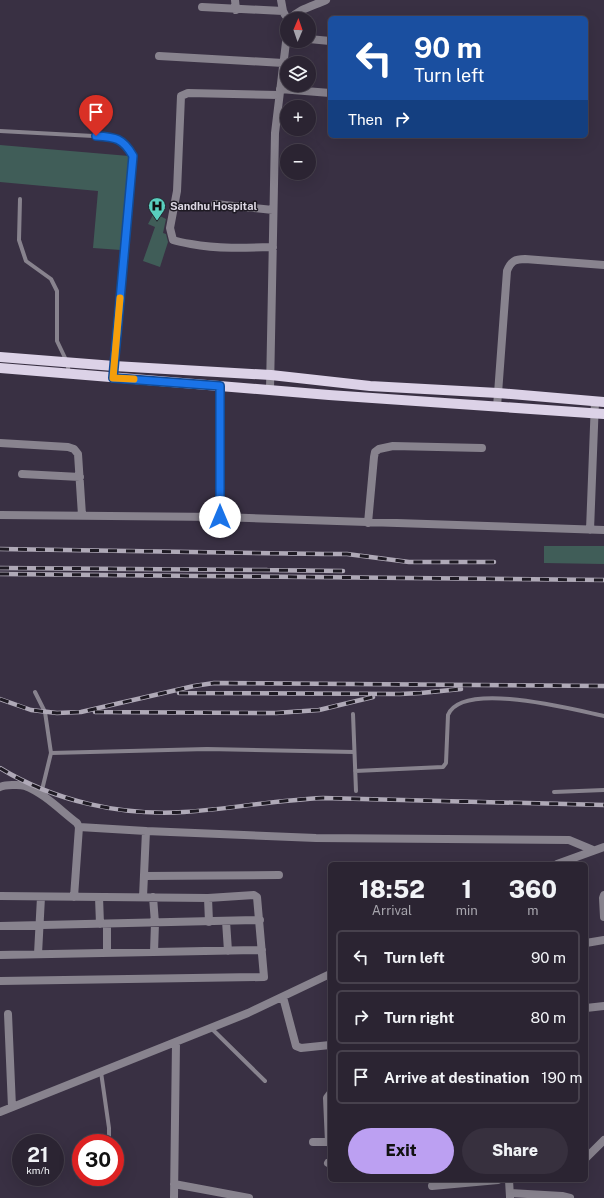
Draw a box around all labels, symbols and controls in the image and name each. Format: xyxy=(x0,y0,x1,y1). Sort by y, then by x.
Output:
north arrow xyxy=(280,12,316,48)
map controls xyxy=(280,12,316,180)
text: 90 m xyxy=(414,31,482,64)
icon: left xyxy=(348,32,400,84)
button: layers xyxy=(280,56,316,92)
text: Turn left xyxy=(414,65,484,86)
pin xyxy=(79,95,113,136)
button: + xyxy=(280,100,316,136)
icon: arrive xyxy=(85,101,107,123)
icon: right xyxy=(391,108,413,130)
text: Then xyxy=(348,111,383,128)
button: − xyxy=(280,144,316,180)
hospital icon: Sandhu Hospital xyxy=(147,196,167,221)
place label: Sandhu Hospital xyxy=(170,200,257,212)
position arrow xyxy=(199,496,241,538)
text: 18:52 xyxy=(359,875,425,903)
text: 1 xyxy=(462,875,472,903)
text: 360 xyxy=(509,875,557,903)
text: Arrival xyxy=(372,903,412,918)
text: min xyxy=(456,903,478,918)
text: m xyxy=(527,903,539,918)
icon: left xyxy=(350,946,372,968)
text: Turn left xyxy=(384,949,445,966)
text: 90 m xyxy=(531,949,566,966)
icon: right xyxy=(350,1006,372,1028)
text: Turn right xyxy=(384,1009,454,1026)
text: 80 m xyxy=(531,1009,566,1026)
icon: arrive xyxy=(350,1066,372,1088)
text: Arrive at destination xyxy=(384,1069,529,1086)
text: 190 m xyxy=(541,1069,583,1086)
button: Exit xyxy=(348,1128,454,1174)
button: Share xyxy=(462,1128,568,1174)
speed limit sign: 30 xyxy=(72,1134,124,1186)
text: 21 xyxy=(27,1143,49,1167)
text: km/h xyxy=(26,1164,50,1176)

